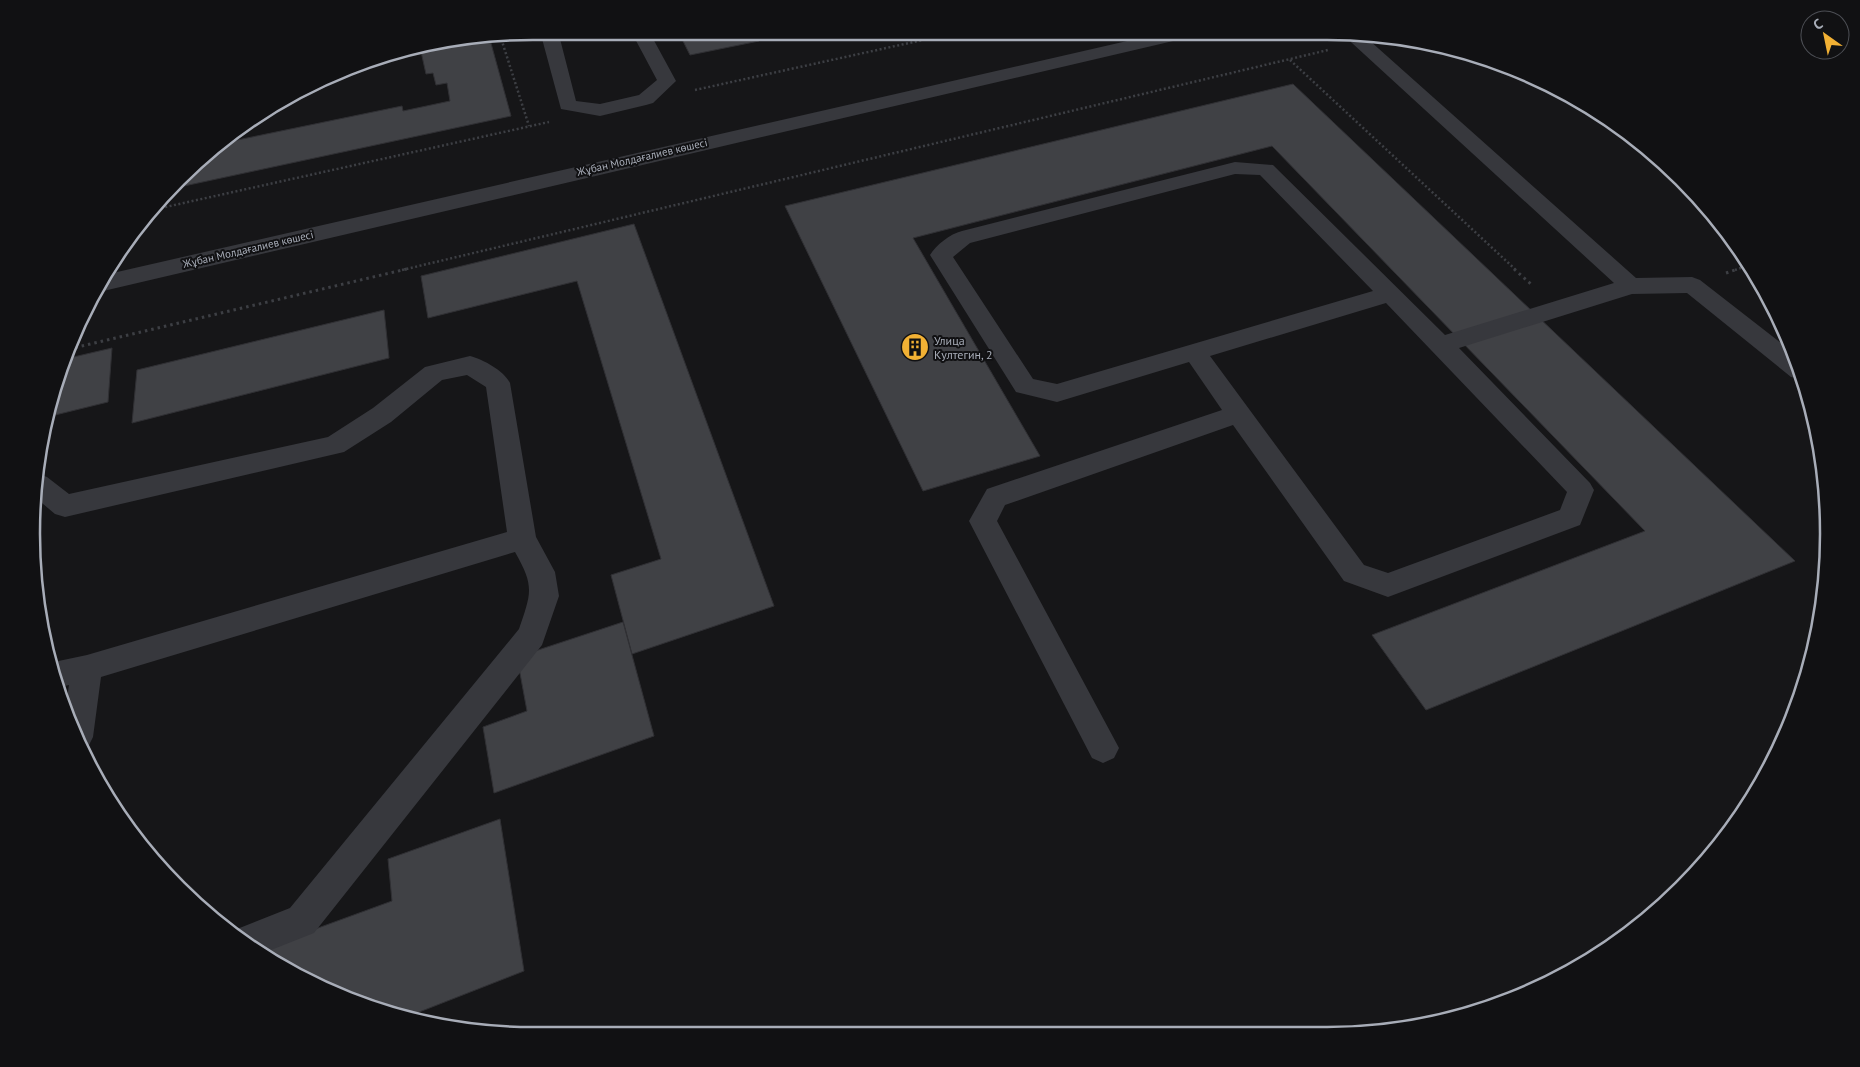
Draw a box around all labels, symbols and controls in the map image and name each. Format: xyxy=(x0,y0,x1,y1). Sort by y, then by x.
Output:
north arrow xyxy=(1800,10,1850,60)
text: С xyxy=(1810,14,1826,34)
street label: Жұбан Молдағалиев көшесі xyxy=(574,135,709,179)
street label: Жұбан Молдағалиев көшесі xyxy=(180,227,315,271)
building icon: Улица Култегин, 2 xyxy=(900,332,930,362)
place label: Улица Култегин, 2 xyxy=(934,333,992,362)

